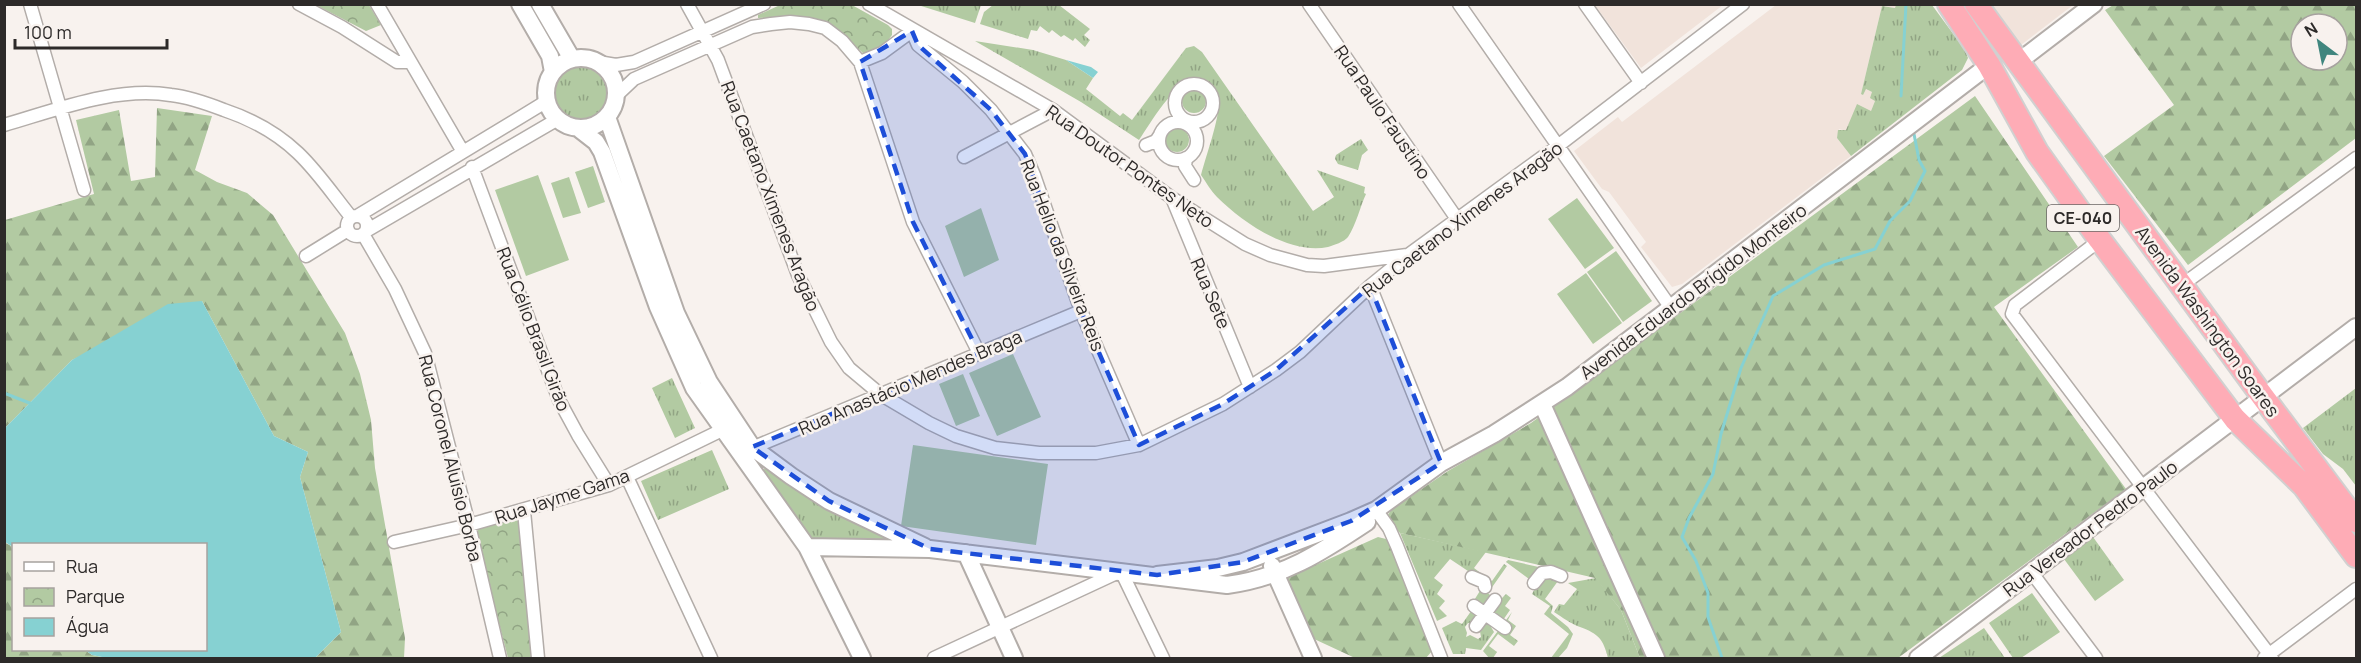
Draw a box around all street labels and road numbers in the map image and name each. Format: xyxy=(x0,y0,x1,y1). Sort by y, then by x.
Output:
street label: Rua Paulo Faustino xyxy=(1329,40,1437,184)
street label: Rua Caetano Ximenes Aragão xyxy=(716,77,826,315)
street label: Rua Doutor Pontes Neto xyxy=(1041,99,1219,233)
street label: Rua Caetano Ximenes Aragão xyxy=(1357,136,1567,302)
street label: Rua Helio da Silveira Reis xyxy=(1015,156,1111,354)
street label: Avenida Eduardo Brígido Monteiro xyxy=(1575,198,1811,384)
road number: CE-040 xyxy=(2047,205,2119,231)
street label: Avenida Washington Soares xyxy=(2131,221,2285,421)
street label: Rua Célio Brasil Girão xyxy=(492,243,576,415)
street label: Rua Sete xyxy=(1185,254,1237,332)
street label: Rua Anastácio Mendes Braga xyxy=(795,324,1025,440)
street label: Rua Coronel Aluisio Borba xyxy=(414,352,488,564)
street label: Rua Vereador Pedro Paulo xyxy=(1998,454,2182,602)
street label: Rua Jayme Gama xyxy=(492,463,632,529)

